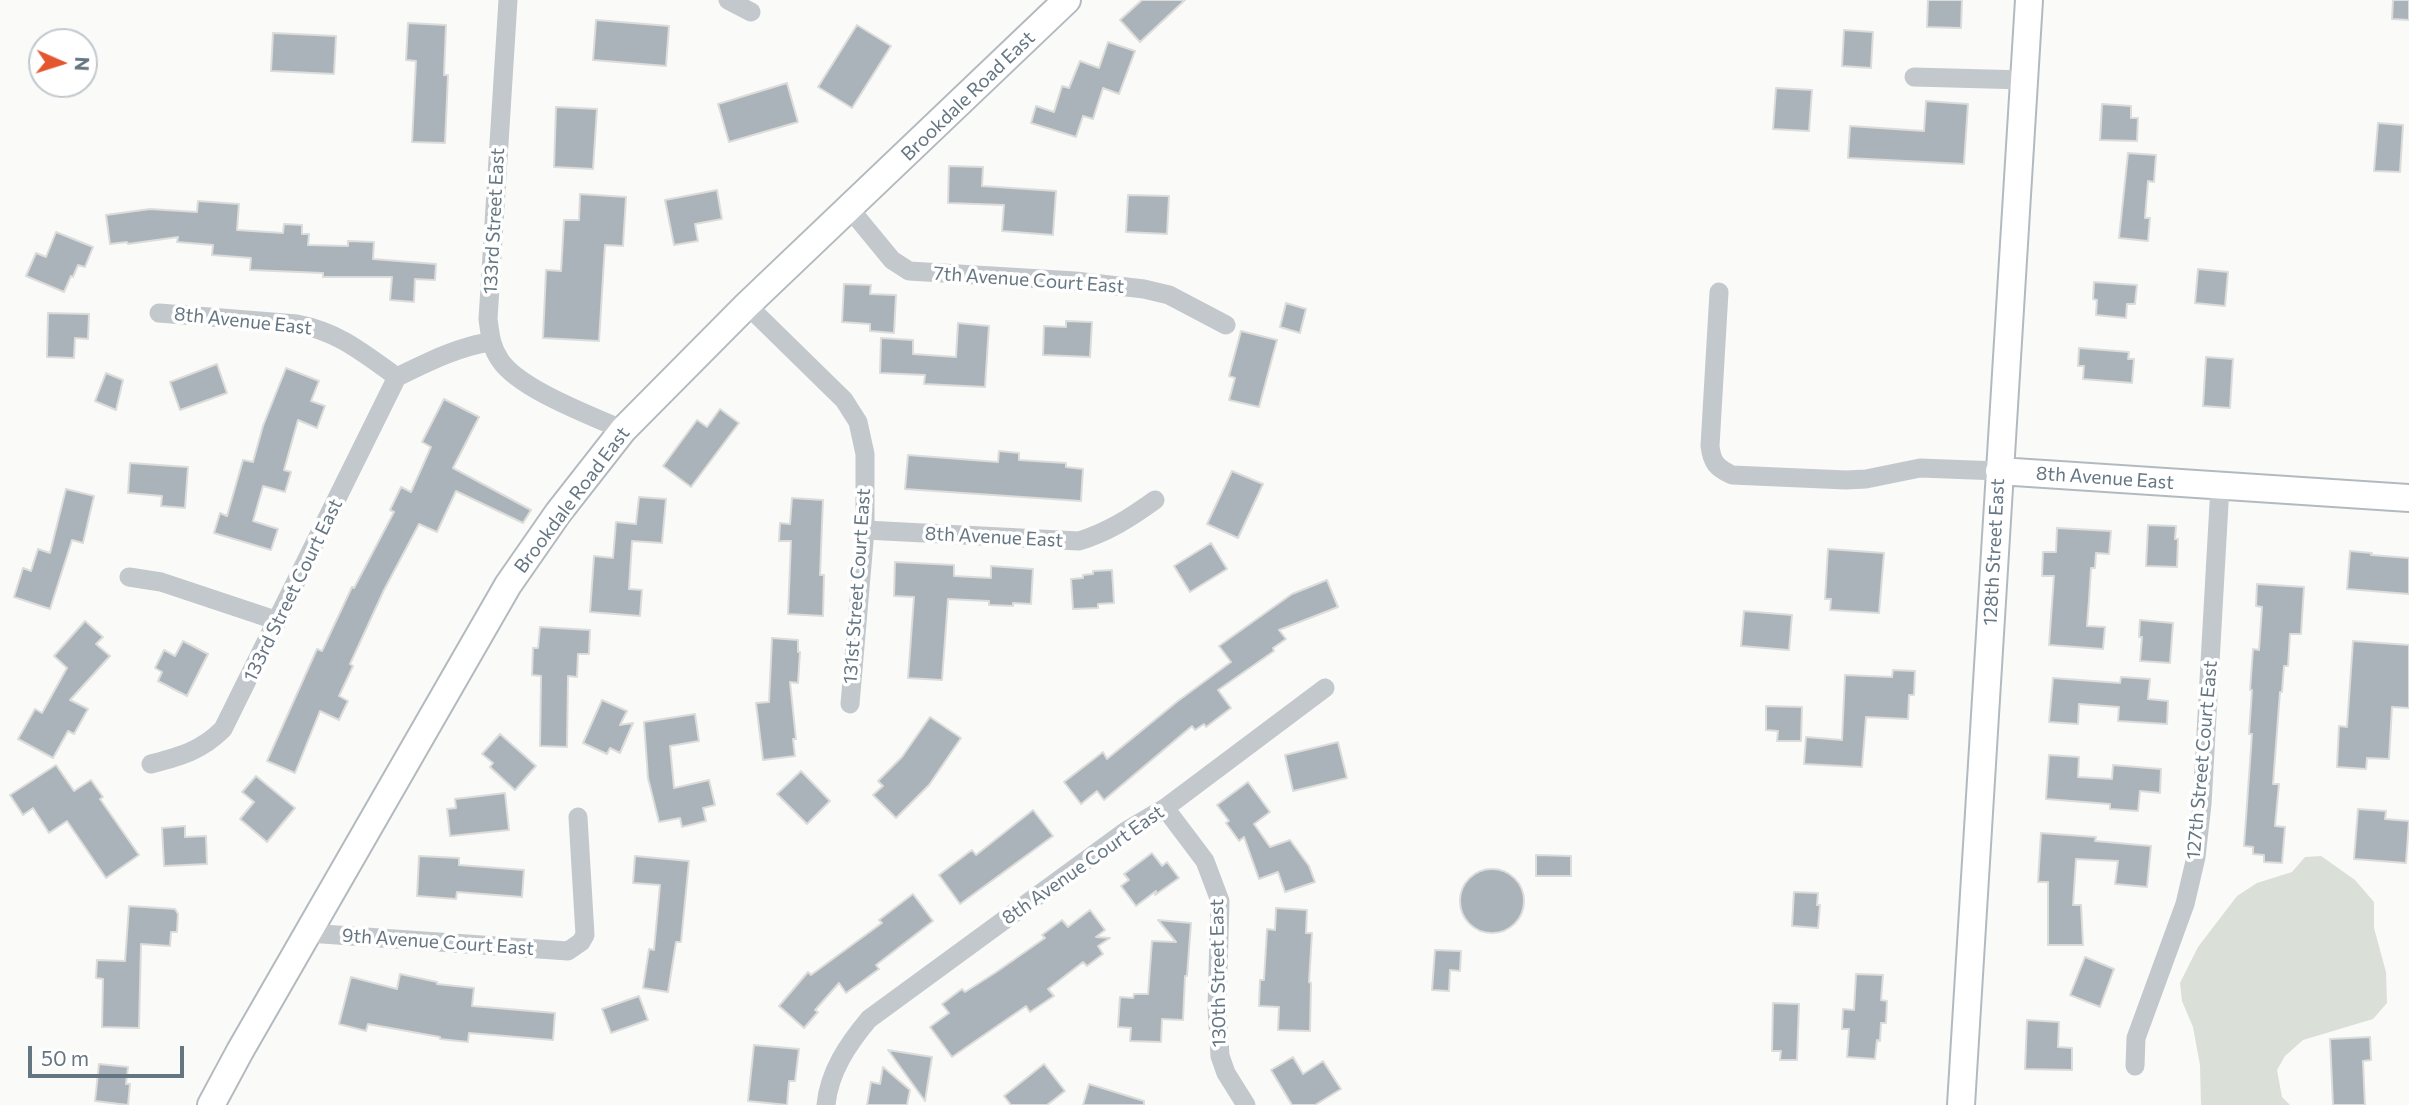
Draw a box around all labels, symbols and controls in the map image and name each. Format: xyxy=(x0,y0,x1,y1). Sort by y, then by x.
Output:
street label: Brookdale Road East xyxy=(896,26,1040,166)
north arrow xyxy=(28,28,98,98)
text: N xyxy=(71,56,94,72)
street label: 133rd Street East xyxy=(479,147,509,295)
street label: 7th Avenue Court East xyxy=(933,262,1125,298)
street label: 8th Avenue East xyxy=(173,302,313,340)
street label: Brookdale Road East xyxy=(510,422,634,578)
street label: 8th Avenue East xyxy=(2035,462,2175,494)
street label: 128th Street East xyxy=(1979,478,2009,626)
street label: 131st Street Court East xyxy=(839,487,875,685)
street label: 133rd Street Court East xyxy=(239,495,347,685)
street label: 8th Avenue East xyxy=(924,522,1064,552)
street label: 127th Street Court East xyxy=(2182,659,2222,861)
street label: 8th Avenue Court East xyxy=(998,800,1168,930)
street label: 130th Street East xyxy=(1205,899,1231,1047)
street label: 9th Avenue Court East xyxy=(341,924,535,960)
scale bar xyxy=(32,1032,187,1076)
text: 50 m xyxy=(41,1045,89,1070)

